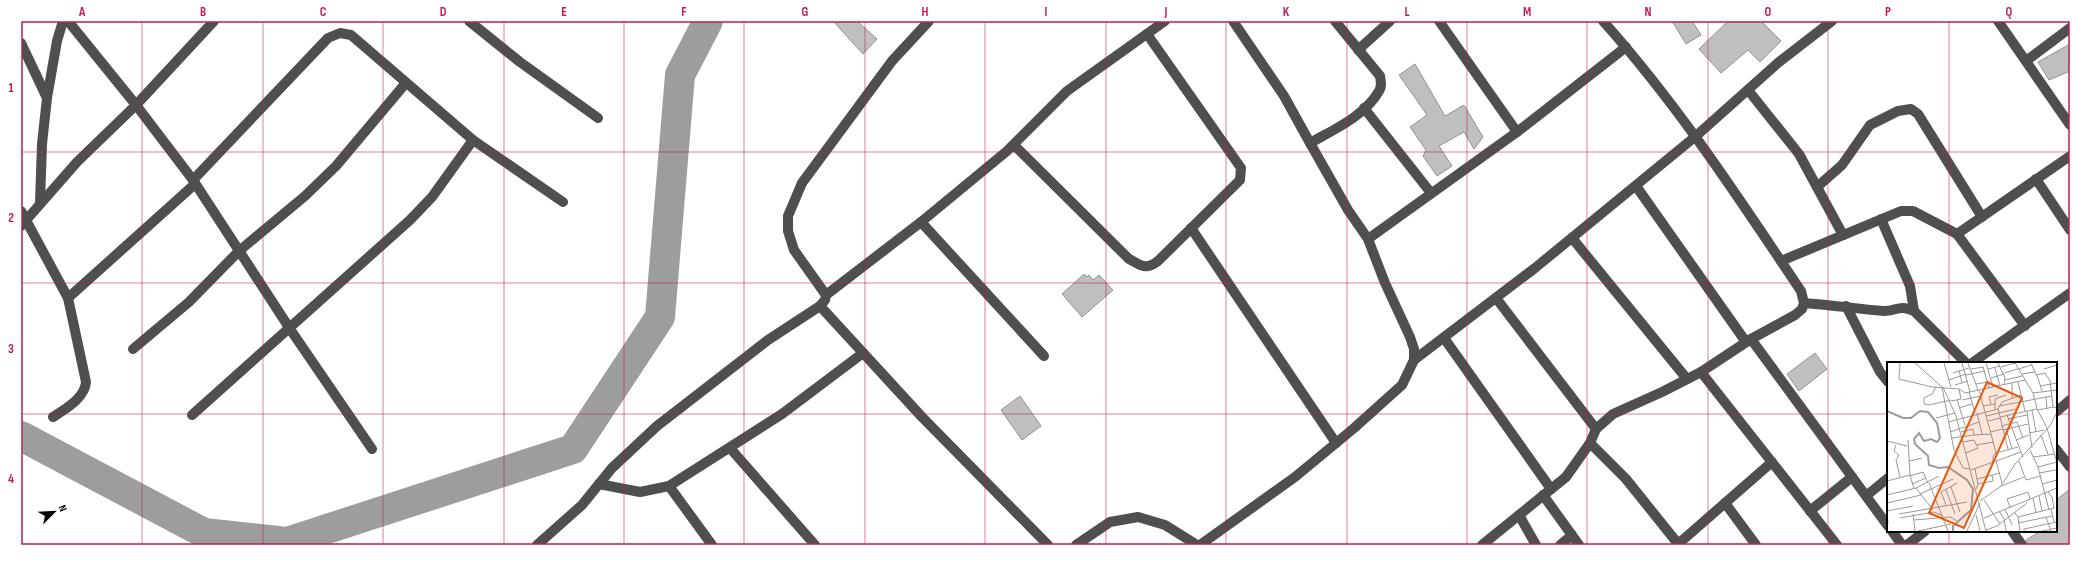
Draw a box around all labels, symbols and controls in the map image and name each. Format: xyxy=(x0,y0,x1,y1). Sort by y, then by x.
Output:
text: A xyxy=(78,4,86,20)
text: B xyxy=(200,4,206,20)
text: C xyxy=(320,4,327,20)
text: D xyxy=(440,4,447,20)
text: E xyxy=(561,4,567,20)
text: F xyxy=(681,4,687,20)
text: G xyxy=(802,4,809,20)
text: H xyxy=(922,4,929,20)
text: I xyxy=(1045,4,1048,20)
text: J xyxy=(1164,4,1168,20)
text: K xyxy=(1283,4,1290,20)
text: L xyxy=(1404,4,1410,20)
text: M xyxy=(1523,4,1531,20)
text: N xyxy=(1645,4,1652,20)
text: O xyxy=(1765,4,1772,20)
text: P xyxy=(1885,4,1891,20)
text: Q xyxy=(2006,4,2013,20)
text: 1 xyxy=(8,80,14,96)
text: 2 xyxy=(8,210,14,226)
text: 3 xyxy=(8,341,14,357)
inset map xyxy=(1887,362,2057,532)
text: 4 xyxy=(8,471,14,487)
north arrow xyxy=(34,492,74,532)
text: N xyxy=(56,503,70,514)

